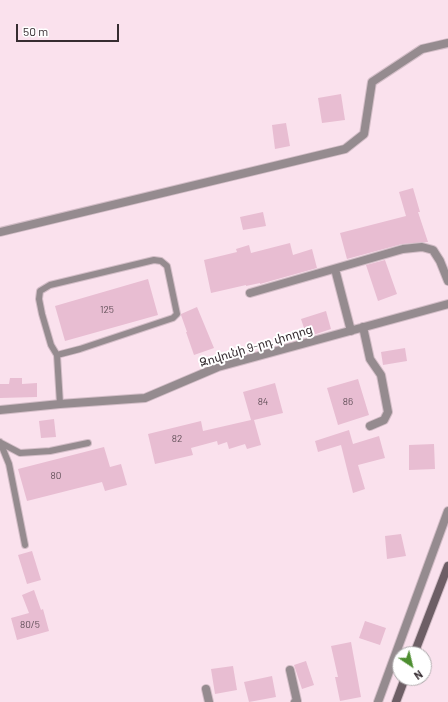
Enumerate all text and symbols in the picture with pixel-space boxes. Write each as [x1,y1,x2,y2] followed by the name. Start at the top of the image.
[18,16,121,42] scale bar
[23,24,48,38] text: 50 m
[100,304,114,316] house number: 125
[198,322,314,370] street label: Զովունի 9-րդ փողոց
[258,396,268,408] house number: 84
[343,396,353,408] house number: 86
[172,433,182,445] house number: 82
[51,470,61,482] house number: 80
[20,619,40,631] house number: 80/5
[392,646,432,686] north arrow
[412,668,425,683] text: N

